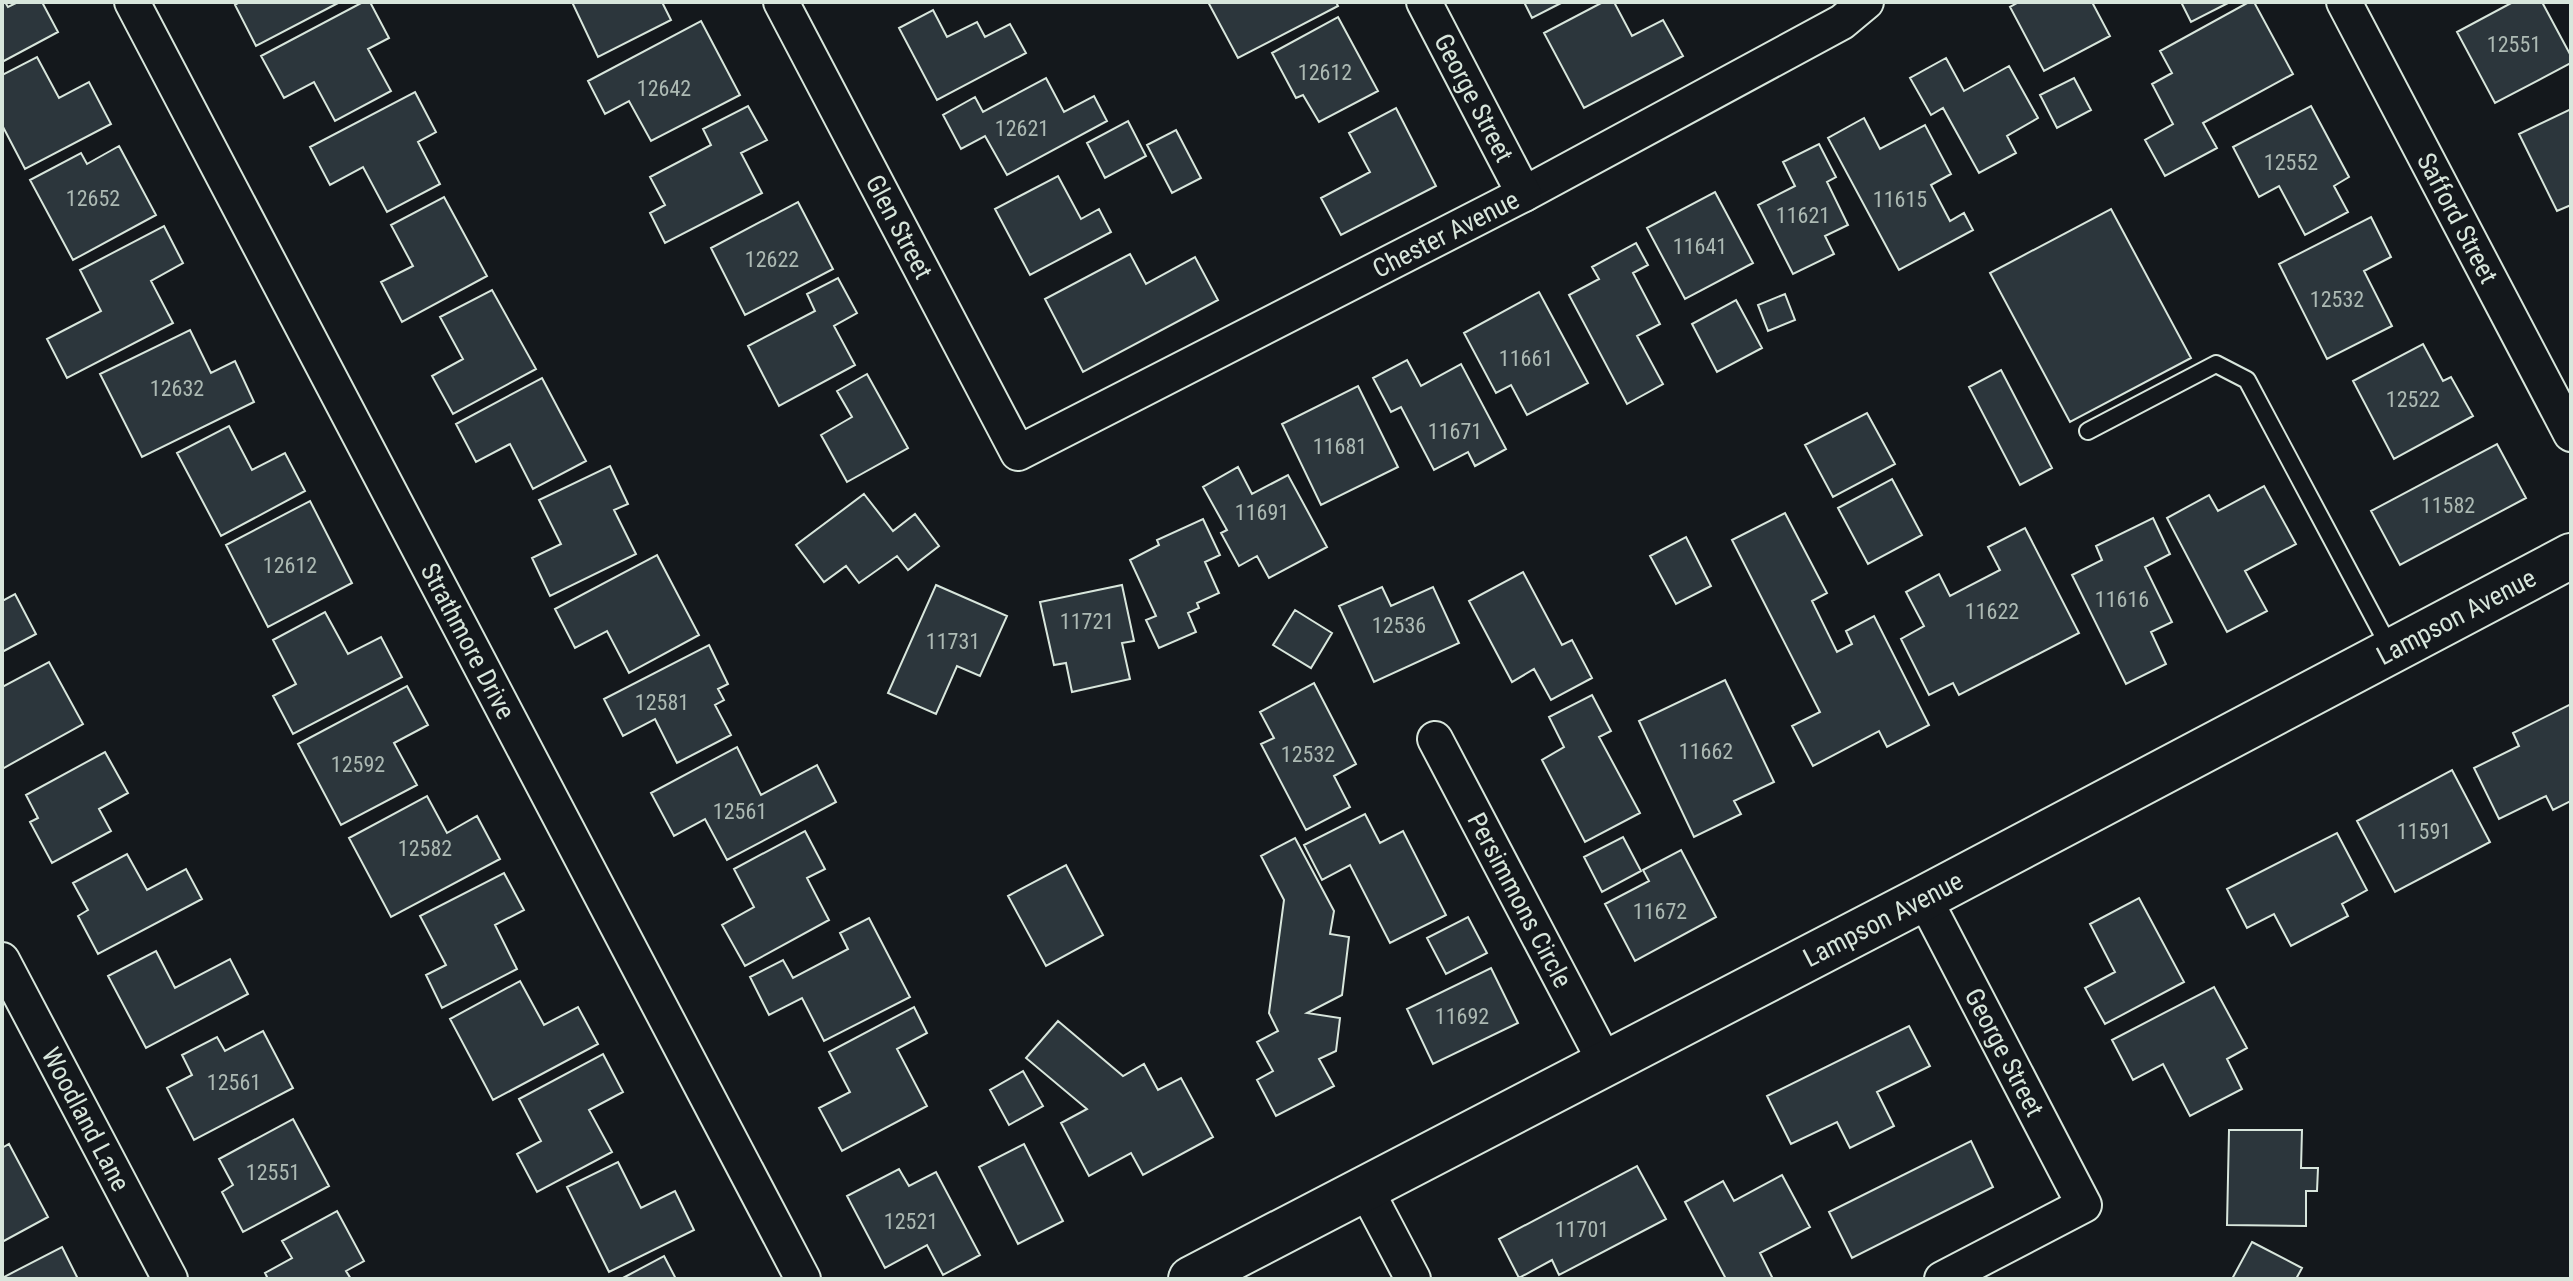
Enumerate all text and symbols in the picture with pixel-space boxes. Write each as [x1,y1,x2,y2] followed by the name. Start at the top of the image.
[1428,29,1520,167] street label: George Street
[2487,32,2541,57] house number: 12551
[1298,60,1352,85] house number: 12612
[637,76,691,101] house number: 12642
[995,116,1049,141] house number: 12621
[2411,148,2504,288] street label: Safford Street
[2264,150,2318,175] house number: 12552
[860,170,939,284] street label: Glen Street
[1368,184,1524,284] street label: Chester Avenue
[66,186,120,211] house number: 12652
[1873,187,1927,212] house number: 11615
[1776,203,1830,228] house number: 11621
[1673,234,1727,259] house number: 11641
[745,247,799,272] house number: 12622
[2310,287,2364,312] house number: 12532
[1499,346,1553,371] house number: 11661
[150,376,204,401] house number: 12632
[2386,387,2440,412] house number: 12522
[1428,419,1482,444] house number: 11671
[1313,434,1367,459] house number: 11681
[2421,493,2475,518] house number: 11582
[1235,500,1289,525] house number: 11691
[263,553,317,578] house number: 12612
[415,558,521,724] street label: Strathmore Drive
[2371,562,2541,671] street label: Lampson Avenue
[2095,587,2149,612] house number: 11616
[1965,599,2019,624] house number: 11622
[1060,609,1114,634] house number: 11721
[1372,613,1426,638] house number: 12536
[926,629,980,654] house number: 11731
[635,690,689,715] house number: 12581
[1679,739,1733,764] house number: 11662
[1281,742,1335,767] house number: 12532
[331,752,385,777] house number: 12592
[713,799,767,824] house number: 12561
[1461,807,1578,993] street label: Persimmons Circle
[2397,819,2451,844] house number: 11591
[398,836,452,861] house number: 12582
[1798,865,1968,973] street label: Lampson Avenue
[1633,899,1687,924] house number: 11672
[1959,983,2050,1121] street label: George Street
[1435,1004,1489,1029] house number: 11692
[36,1042,136,1196] street label: Woodland Lane
[207,1070,261,1095] house number: 12561
[246,1160,300,1185] house number: 12551
[884,1209,938,1234] house number: 12521
[1555,1217,1609,1242] house number: 11701

